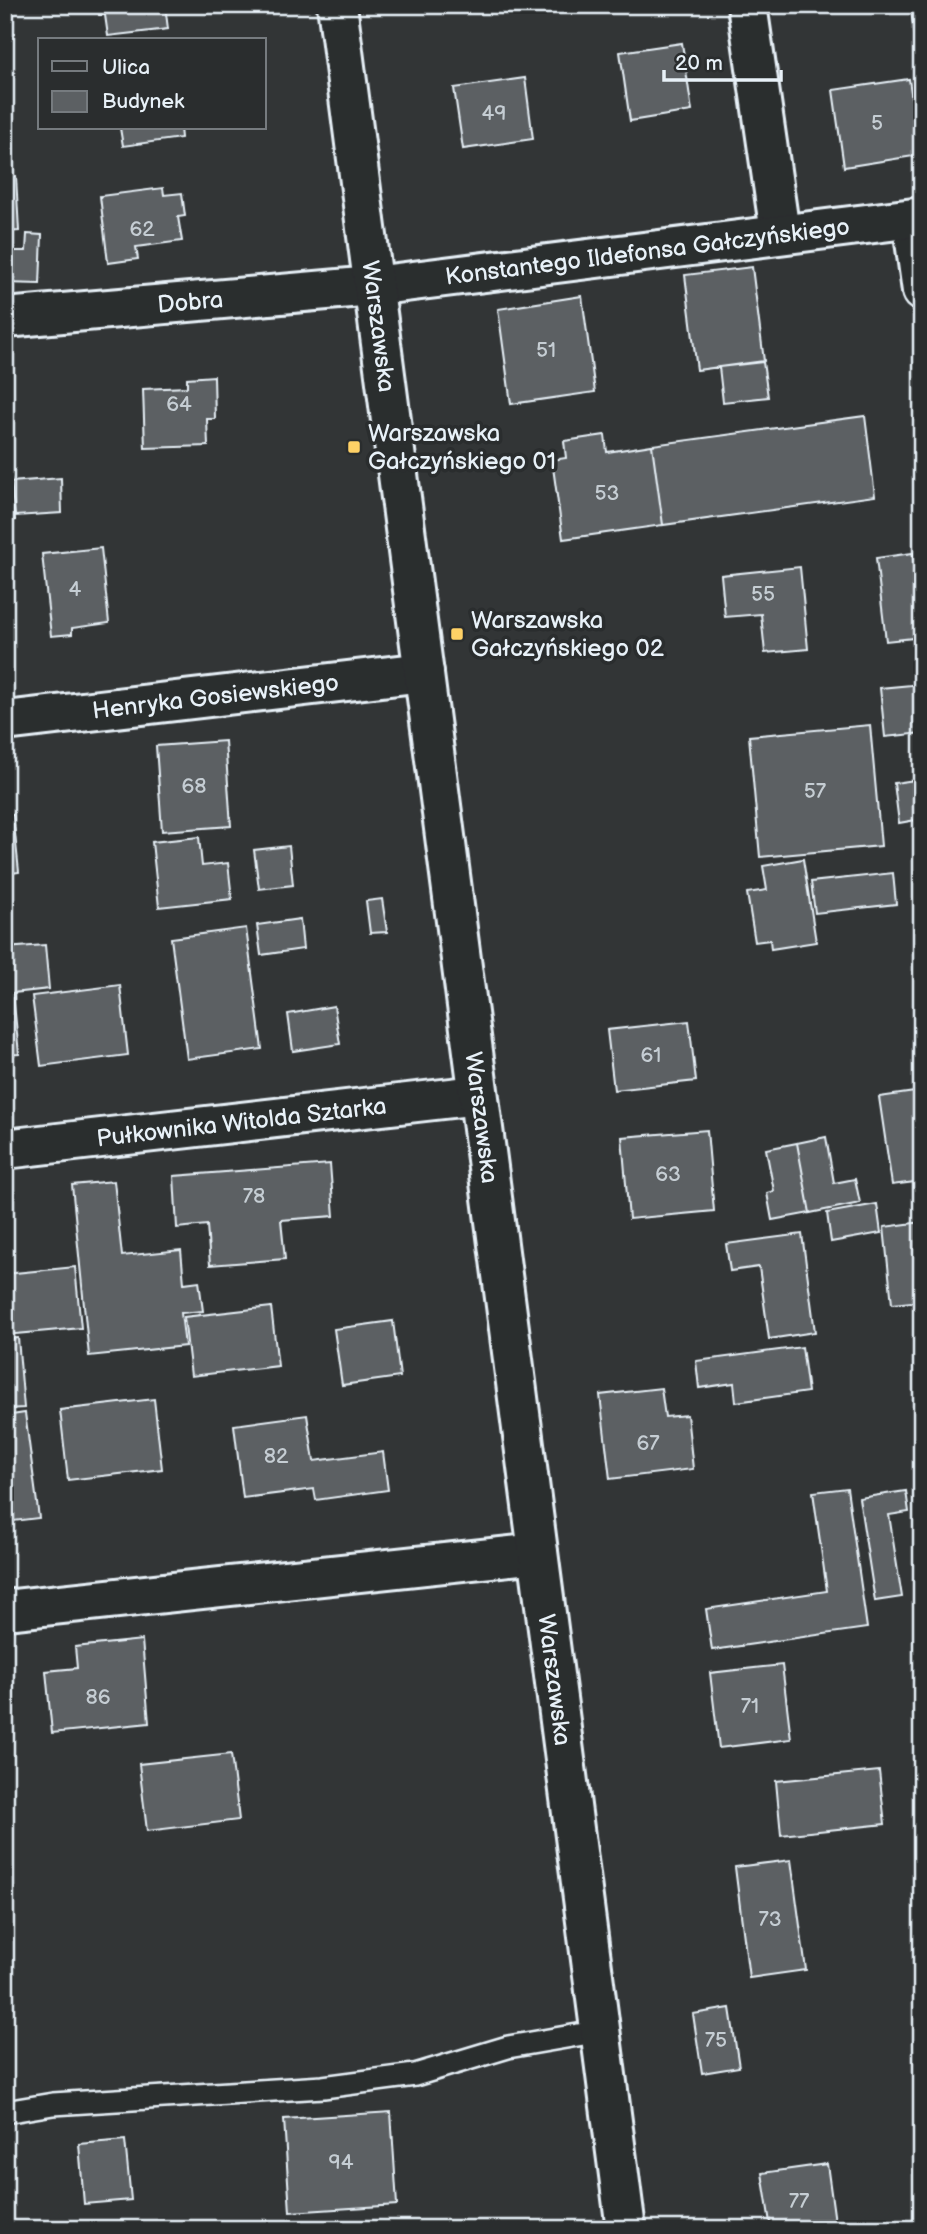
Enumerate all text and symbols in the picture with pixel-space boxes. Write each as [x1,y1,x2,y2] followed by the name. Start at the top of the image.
[38,38,266,130] legend
[664,38,782,82] scale bar
[675,51,723,76] text: 20 m
[102,55,150,80] text: Ulica
[102,89,185,114] text: Budynek
[482,101,506,126] house number: 49
[871,111,883,136] house number: 5
[444,212,851,292] street label: Konstantego Ildefonsa Gałczyńskiego
[129,217,155,242] house number: 62
[355,259,401,394] street label: Warszawska
[156,285,225,320] street label: Dobra
[536,338,556,363] house number: 51
[166,392,192,417] house number: 64
[368,419,556,476] place label: Warszawska Gałczyńskiego 01
[346,439,362,455] marker: Warszawska Gałczyńskiego 01
[595,481,619,506] house number: 53
[69,577,82,602] house number: 4
[751,582,775,607] house number: 55
[471,606,664,663] place label: Warszawska Gałczyńskiego 02
[449,626,465,642] marker: Warszawska Gałczyńskiego 02
[91,668,340,726] street label: Henryka Gosiewskiego
[181,774,207,799] house number: 68
[804,779,827,804] house number: 57
[641,1043,661,1068] house number: 61
[458,1050,504,1185] street label: Warszawska
[95,1092,388,1153] street label: Pułkownika Witolda Sztarka
[655,1162,681,1187] house number: 63
[243,1184,265,1209] house number: 78
[636,1431,660,1456] house number: 67
[264,1444,289,1469] house number: 82
[531,1612,577,1748] street label: Warszawska
[85,1685,111,1710] house number: 86
[741,1694,759,1719] house number: 71
[758,1907,782,1932] house number: 73
[705,2028,727,2053] house number: 75
[329,2150,354,2175] house number: 94
[789,2189,810,2214] house number: 77

